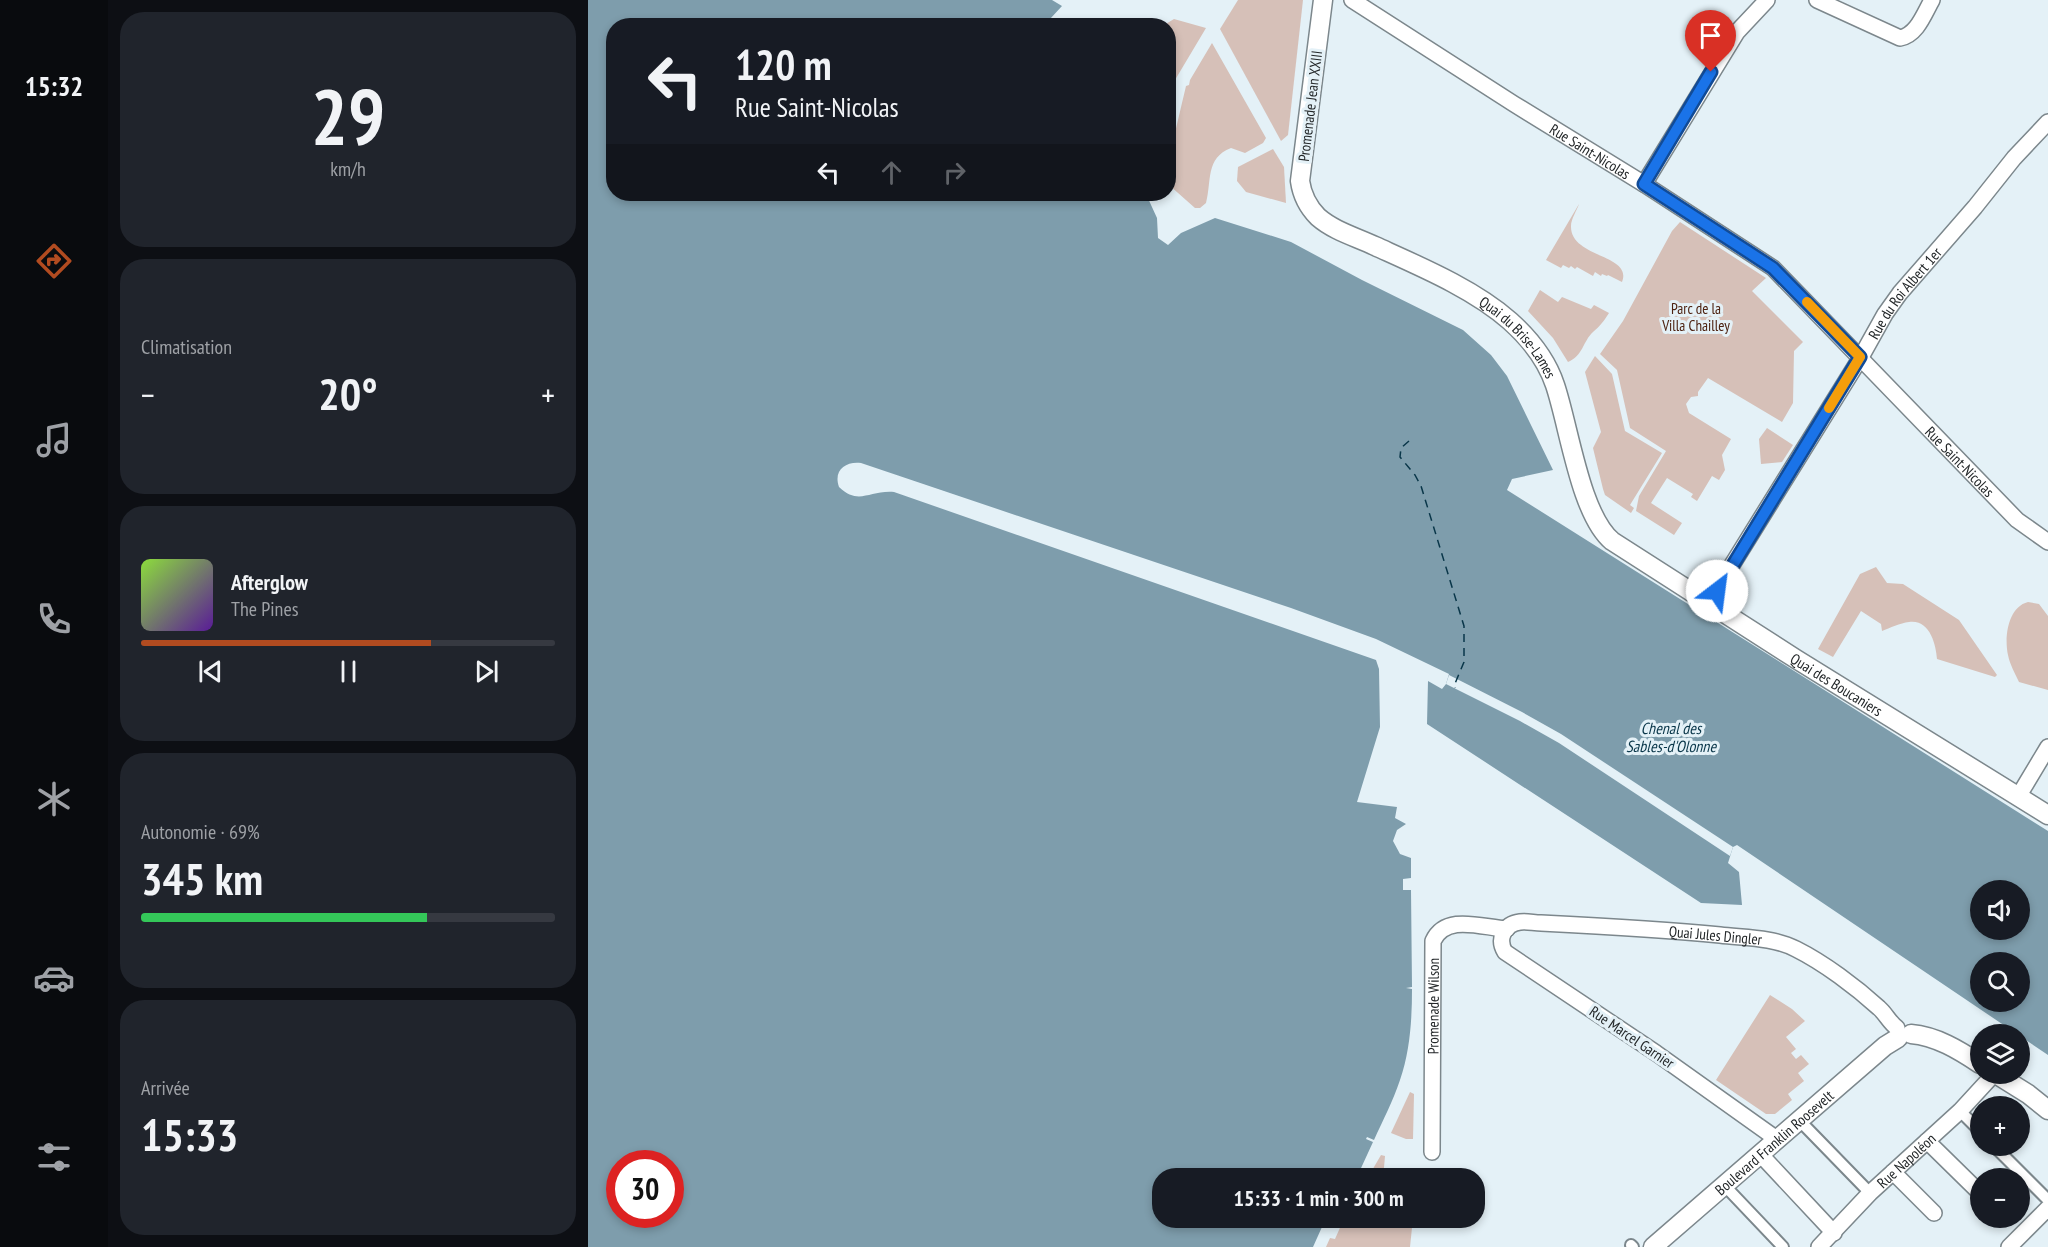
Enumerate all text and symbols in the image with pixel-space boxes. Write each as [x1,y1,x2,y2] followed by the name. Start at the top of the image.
[1685,10,1736,72] pin
[1694,19,1727,52] icon: arrive
[735,37,832,92] text: 120 m
[636,42,714,120] icon: left
[1294,49,1326,163] street label: Promenade Jean XXIII
[311,66,385,167] text: 29
[25,69,83,103] text: 15:32
[735,90,899,124] text: Rue Saint-Nicolas
[1546,119,1634,183] street label: Rue Saint-Nicolas
[330,156,366,182] text: km/h
[812,156,845,189] icon: left
[875,156,908,189] icon: ahead
[938,156,971,189] icon: right
[33,240,75,282] icon: directions
[1864,242,1946,342] street label: Rue du Roi Albert 1er
[1476,292,1561,381] street label: Quai du Brise-Lames
[1661,299,1730,335] park label: Parc de la Villa Chailley
[141,334,232,360] text: Climatisation
[318,364,378,422] text: 20°
[141,373,155,416] text: −
[541,373,555,416] text: +
[33,419,75,461] icon: music
[1922,422,1999,501] street label: Rue Saint-Nicolas
[1685,559,1749,623] position arrow
[231,568,308,596] text: Afterglow
[231,596,298,622] text: The Pines
[33,598,75,640] icon: phone
[1787,649,1886,720] street label: Quai des Boucaniers
[194,655,227,688] icon: previous
[332,655,365,688] icon: pause
[470,655,503,688] icon: next
[1626,718,1717,756] water label: Chenal des Sables-d'Olonne
[33,778,75,820] icon: climate
[141,819,260,845] text: Autonomie · 69%
[141,849,263,907] text: 345 km
[1970,880,2030,1228] map controls
[1970,880,2030,940] button: sound
[1668,921,1764,949] street label: Quai Jules Dingler
[1970,952,2030,1012] button: search
[33,957,75,999] icon: car
[1423,958,1442,1054] street label: Promenade Wilson
[1586,1002,1679,1073] street label: Rue Marcel Garnier
[1970,1024,2030,1084] button: layers
[141,1075,190,1101] text: Arrivée
[1711,1086,1837,1199] street label: Boulevard Franklin Roosevelt
[1970,1096,2030,1156] button: +
[141,1105,238,1163] text: 15:33
[1873,1129,1939,1192] street label: Rue Napoléon
[33,1136,75,1178] icon: filters
[606,1150,684,1228] speed limit sign: 30
[1970,1168,2030,1228] button: −
[1233,1184,1404,1212] text: 15:33 · 1 min · 300 m

